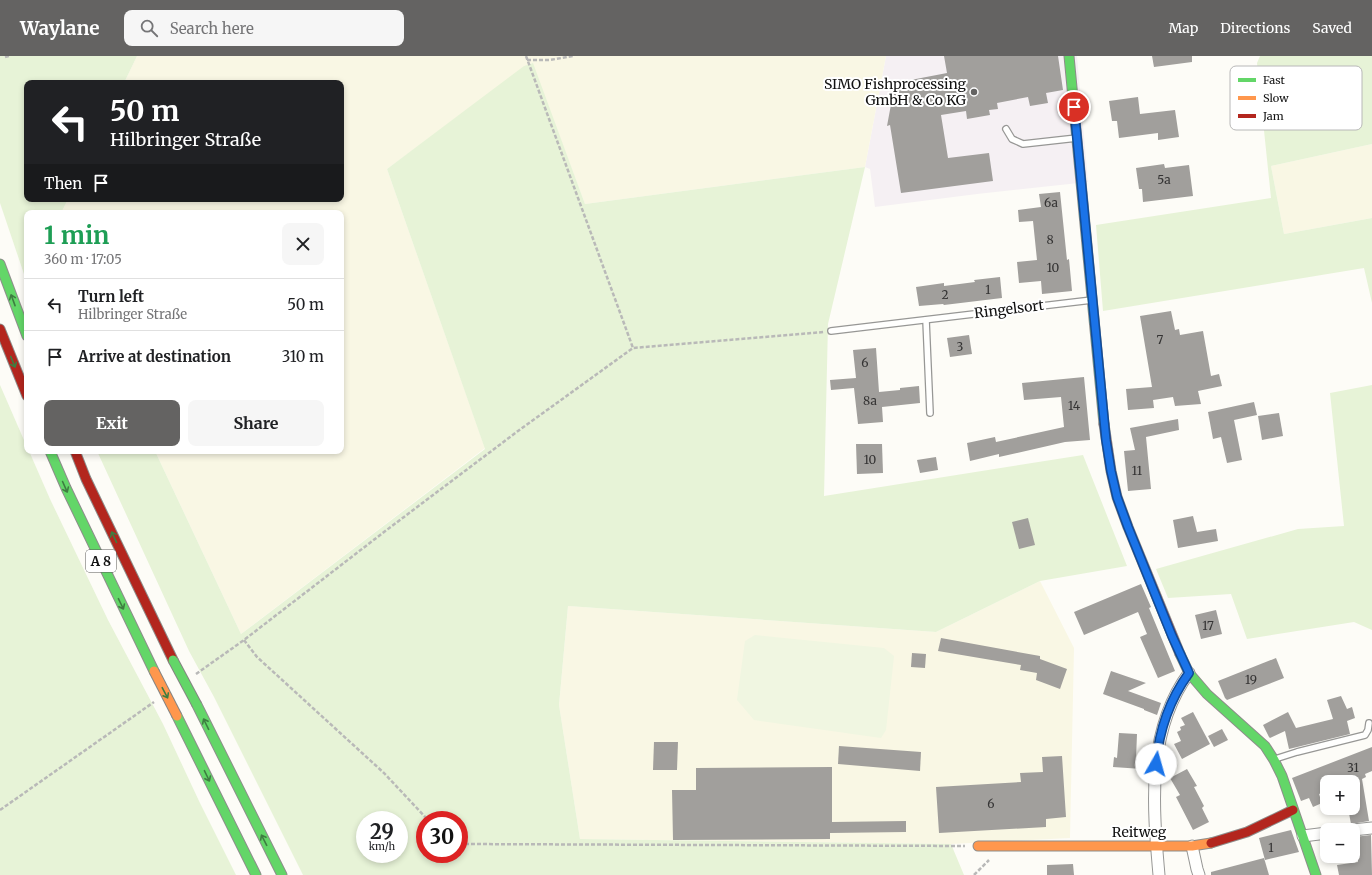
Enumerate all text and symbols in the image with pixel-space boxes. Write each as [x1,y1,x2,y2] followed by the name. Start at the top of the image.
[124,10,404,46] search box
[20,16,100,40] text: Waylane
[138,17,160,39] icon: search
[170,19,254,38] text: Search here
[1168,19,1198,37] text: Map
[1220,19,1290,37] text: Directions
[1312,19,1352,37] text: Saved
[1230,66,1362,130] legend
[1263,73,1286,87] text: Fast
[824,75,967,109] place label: SIMO Fishprocessing GmbH & Co KG
[969,87,979,97] marker: SIMO Fishprocessing GmbH & Co KG
[1057,90,1091,124] pin
[1263,91,1289,105] text: Slow
[110,93,179,129] text: 50 m
[44,96,96,148] icon: left
[1063,96,1085,118] icon: arrive
[1262,109,1284,123] text: Jam
[110,128,261,151] text: Hilbringer Straße
[90,172,112,194] icon: arrive
[1157,172,1171,187] house number: 5a
[44,174,82,193] text: Then
[1044,195,1059,210] house number: 6a
[44,220,109,251] text: 1 min
[282,223,324,265] button: close
[1046,232,1054,247] house number: 8
[44,251,122,268] text: 360 m · 17:05
[1047,260,1060,275] house number: 10
[985,282,991,297] house number: 1
[78,287,144,306] text: Turn left
[941,287,949,302] house number: 2
[44,294,66,316] icon: left
[9,295,17,307] one-way arrow
[287,295,324,314] text: 50 m
[973,296,1045,322] street label: Ringelsort
[78,306,187,323] text: Hilbringer Straße
[1157,332,1164,347] house number: 7
[957,339,964,354] house number: 3
[44,346,66,368] icon: arrive
[78,347,231,366] text: Arrive at destination
[282,347,324,366] text: 310 m
[861,355,869,370] house number: 6
[10,356,18,368] one-way arrow
[863,393,877,408] house number: 8a
[1068,398,1081,413] house number: 14
[44,400,180,446] button: Exit
[188,400,324,446] button: Share
[864,452,877,467] house number: 10
[1132,463,1143,478] house number: 11
[62,480,70,492] one-way arrow
[110,531,117,543] one-way arrow
[86,550,116,572] road number: A 8
[118,598,125,610] one-way arrow
[1202,618,1214,633] house number: 17
[1245,672,1257,687] house number: 19
[162,687,170,699] one-way arrow
[202,718,209,730] one-way arrow
[1135,743,1177,785] position arrow
[1347,760,1359,775] house number: 31
[204,770,211,782] one-way arrow
[1320,775,1360,863] map controls
[1320,775,1360,815] button: +
[987,796,995,811] house number: 6
[416,811,468,863] speed limit sign: 30
[370,819,394,844] text: 29
[1112,823,1167,841] street label: Reitweg
[1320,823,1360,863] button: −
[260,834,267,846] one-way arrow
[369,840,395,853] text: km/h
[1268,840,1274,855] house number: 1

